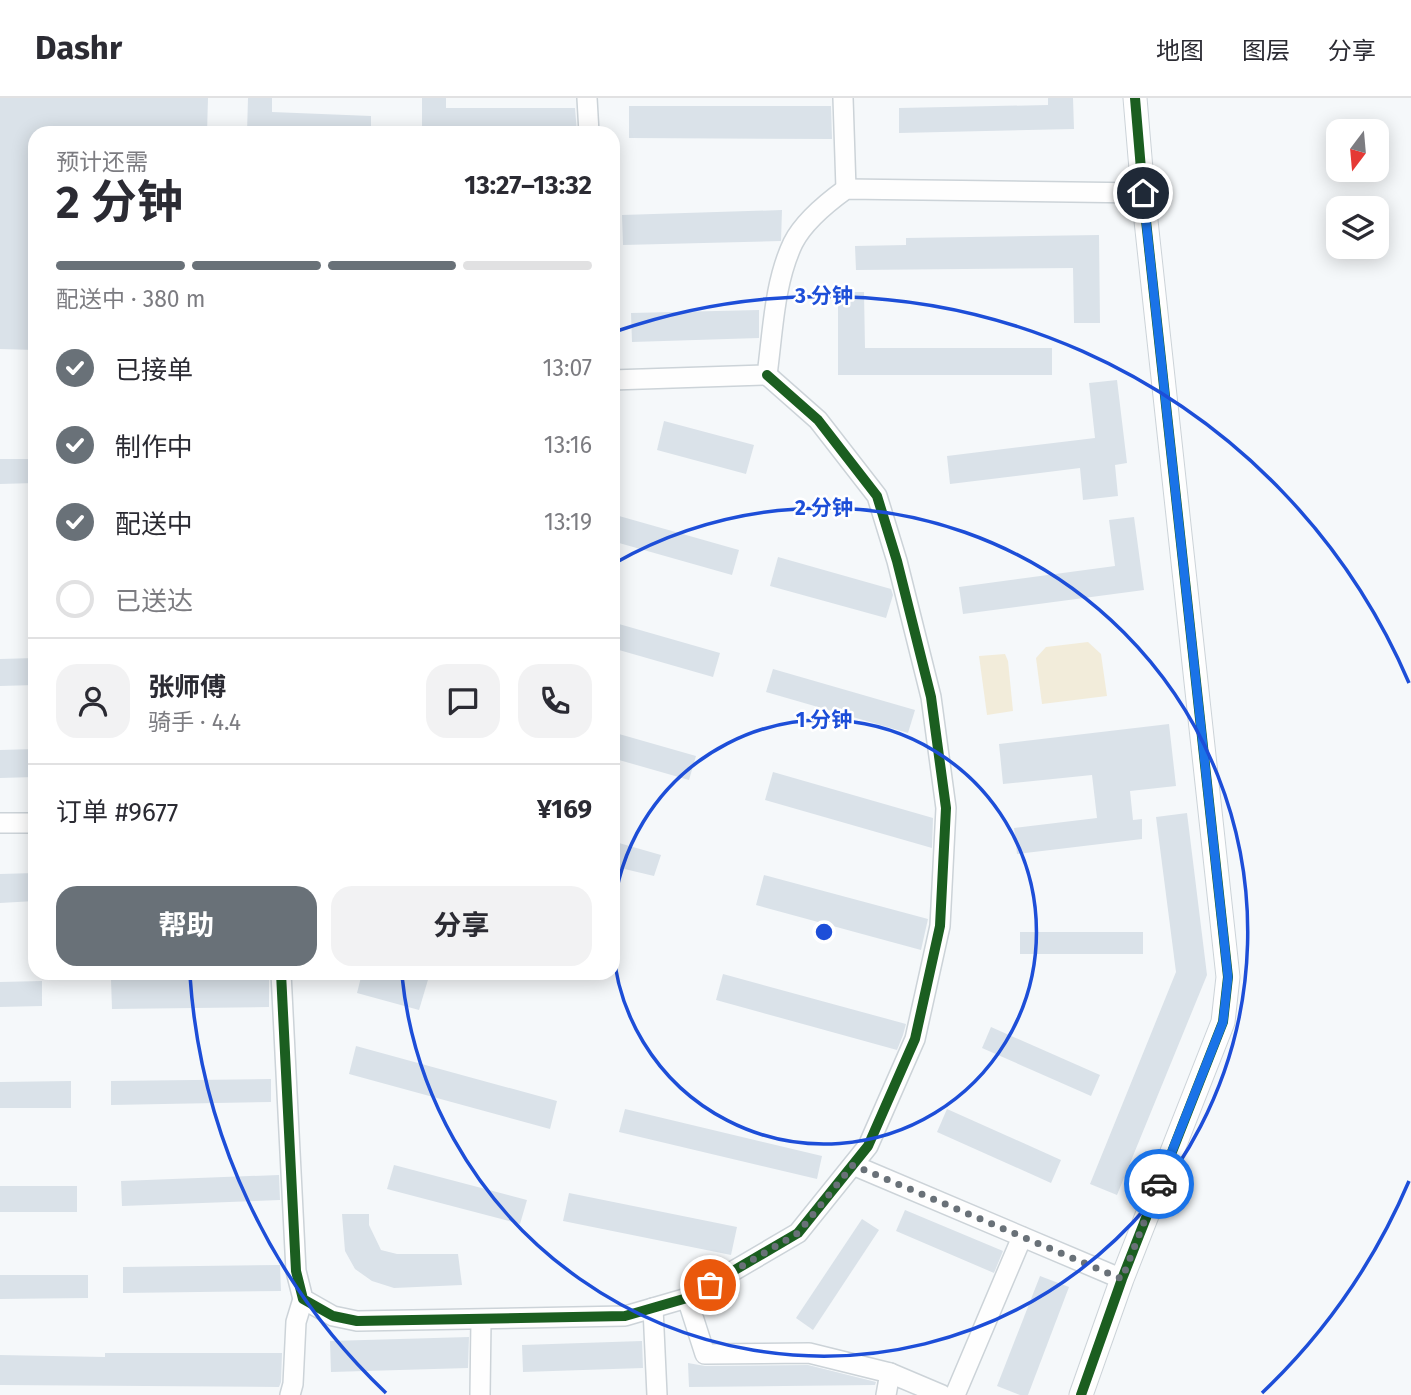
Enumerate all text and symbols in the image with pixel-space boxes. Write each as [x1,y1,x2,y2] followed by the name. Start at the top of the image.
[35,28,122,68] text: Dashr
[1156,37,1204,65] text: 地图
[1242,37,1290,65] text: 图层
[1328,37,1376,65] text: 分享
[1326,119,1390,182] north arrow
[1326,119,1389,259] map controls
[56,148,148,176] text: 预计还需
[1113,163,1173,223] pin
[464,170,592,201] text: 13:27–13:32
[1124,174,1162,212] icon: home
[56,175,183,230] text: 2 分钟
[1326,196,1389,259] button: layers
[794,283,853,309] text: 3 分钟
[56,285,206,313] text: 配送中 · 380 m
[56,349,94,387] icon: check
[542,354,592,382] text: 13:07
[115,355,193,386] text: 已接单
[56,426,94,464] icon: check
[544,431,592,459] text: 13:16
[115,432,193,463] text: 制作中
[795,495,853,521] text: 2 分钟
[56,503,94,541] icon: check
[544,508,592,536] text: 13:19
[115,509,193,540] text: 配送中
[115,586,193,617] text: 已送达
[56,664,130,738] button: person
[426,664,500,738] button: chat
[518,664,592,738] button: phone
[148,672,226,703] text: 张师傅
[796,707,852,733] text: 1 分钟
[148,708,241,736] text: 骑手 · 4.4
[537,794,592,825] text: ¥169
[56,797,178,828] text: 订单 #9677
[56,886,317,966] button: 帮助
[331,886,592,966] button: 分享
[812,920,836,944] centre of rings
[1124,1149,1194,1219] courier
[1140,1165,1178,1203] icon: car
[680,1255,740,1315] pin
[691,1266,729,1304] icon: bag

